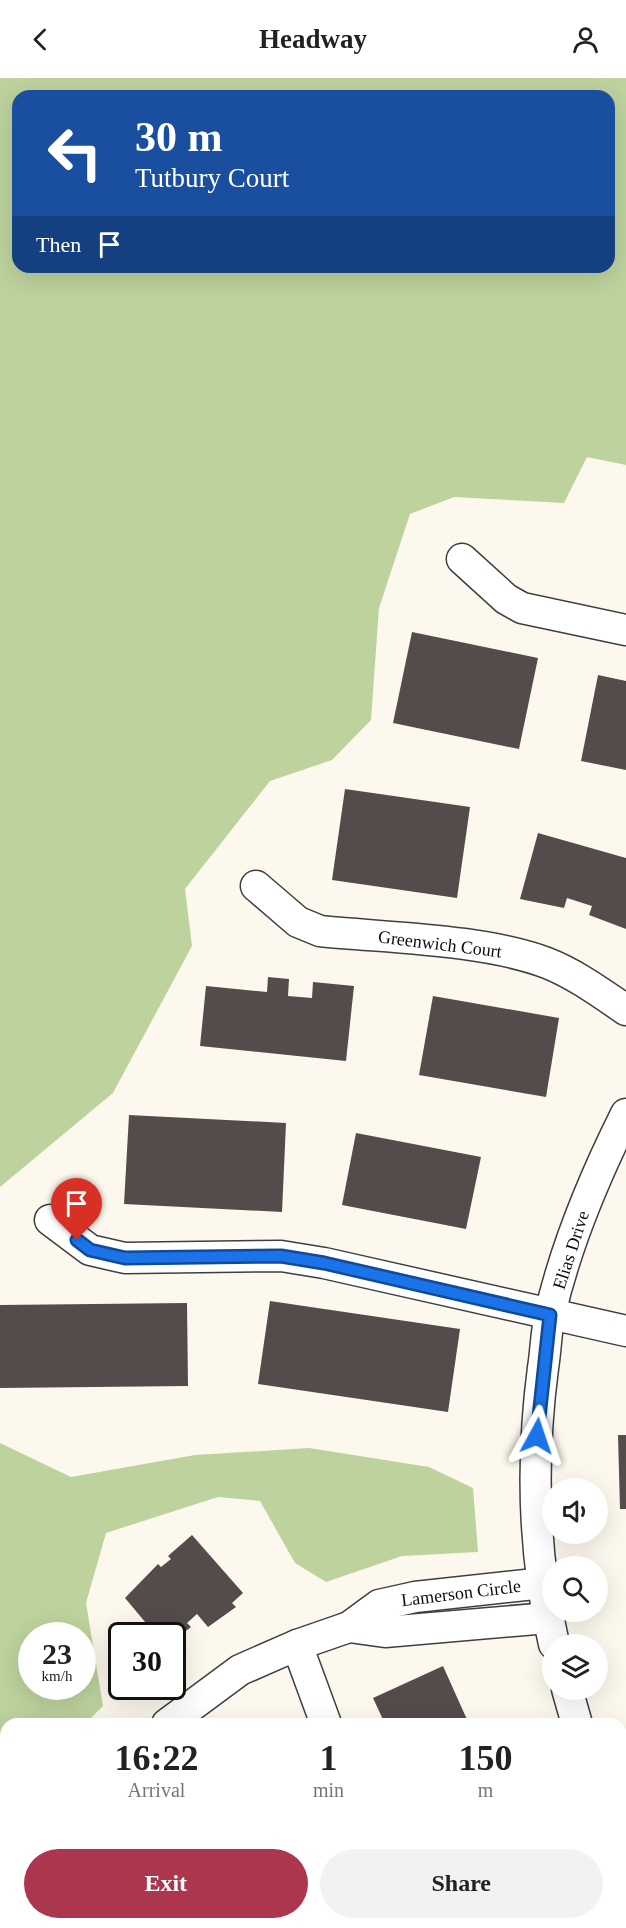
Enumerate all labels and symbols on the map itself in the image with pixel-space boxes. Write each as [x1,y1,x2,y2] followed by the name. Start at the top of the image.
[377,926,503,962] street label: Greenwich Court
[51,1178,102,1240] pin
[549,1208,593,1292] street label: Elias Drive
[505,1404,569,1468] position arrow
[400,1576,522,1610] street label: Lamerson Circle
[108,1622,186,1700] speed limit sign: 30

